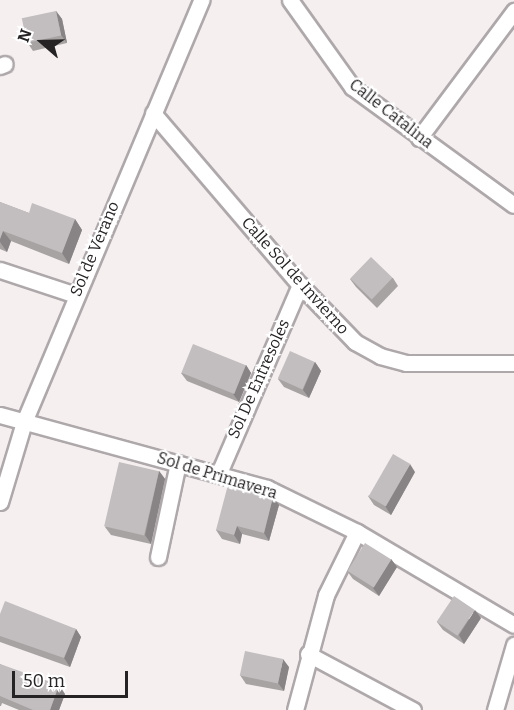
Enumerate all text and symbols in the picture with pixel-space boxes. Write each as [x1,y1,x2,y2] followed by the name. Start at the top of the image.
[12,12,72,72] north arrow
[14,27,36,45] text: N
[345,75,437,153] street label: Calle Catalina
[66,199,124,299] street label: Sol de Verano
[237,213,353,339] street label: Calle Sol de Invierno
[224,316,294,442] street label: Sol De Entresoles
[155,449,279,503] street label: Sol de Primavera
[15,659,130,697] scale bar
[23,670,65,692] text: 50 m

